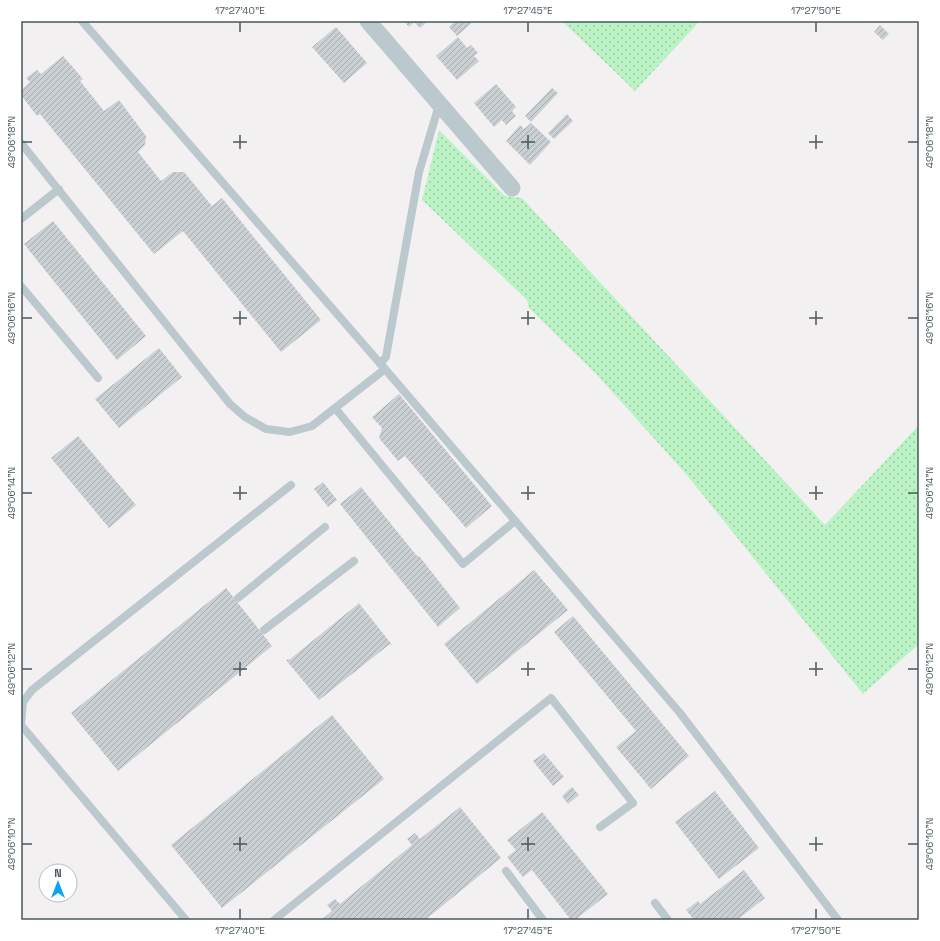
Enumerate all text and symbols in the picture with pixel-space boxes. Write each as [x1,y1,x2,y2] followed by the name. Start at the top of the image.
[215,4,265,17] text: 17°27'40"E
[503,4,553,17] text: 17°27'45"E
[791,4,841,17] text: 17°27'50"E
[5,116,18,168] text: 49°06'18"N
[923,116,936,168] text: 49°06'18"N
[5,292,18,344] text: 49°06'16"N
[923,292,936,344] text: 49°06'16"N
[5,467,18,519] text: 49°06'14"N
[923,467,936,519] text: 49°06'14"N
[5,643,18,695] text: 49°06'12"N
[923,643,936,695] text: 49°06'12"N
[5,818,18,870] text: 49°06'10"N
[923,818,936,870] text: 49°06'10"N
[38,863,78,903] north arrow
[54,866,62,880] text: N
[215,924,265,937] text: 17°27'40"E
[503,924,553,937] text: 17°27'45"E
[791,924,841,937] text: 17°27'50"E

